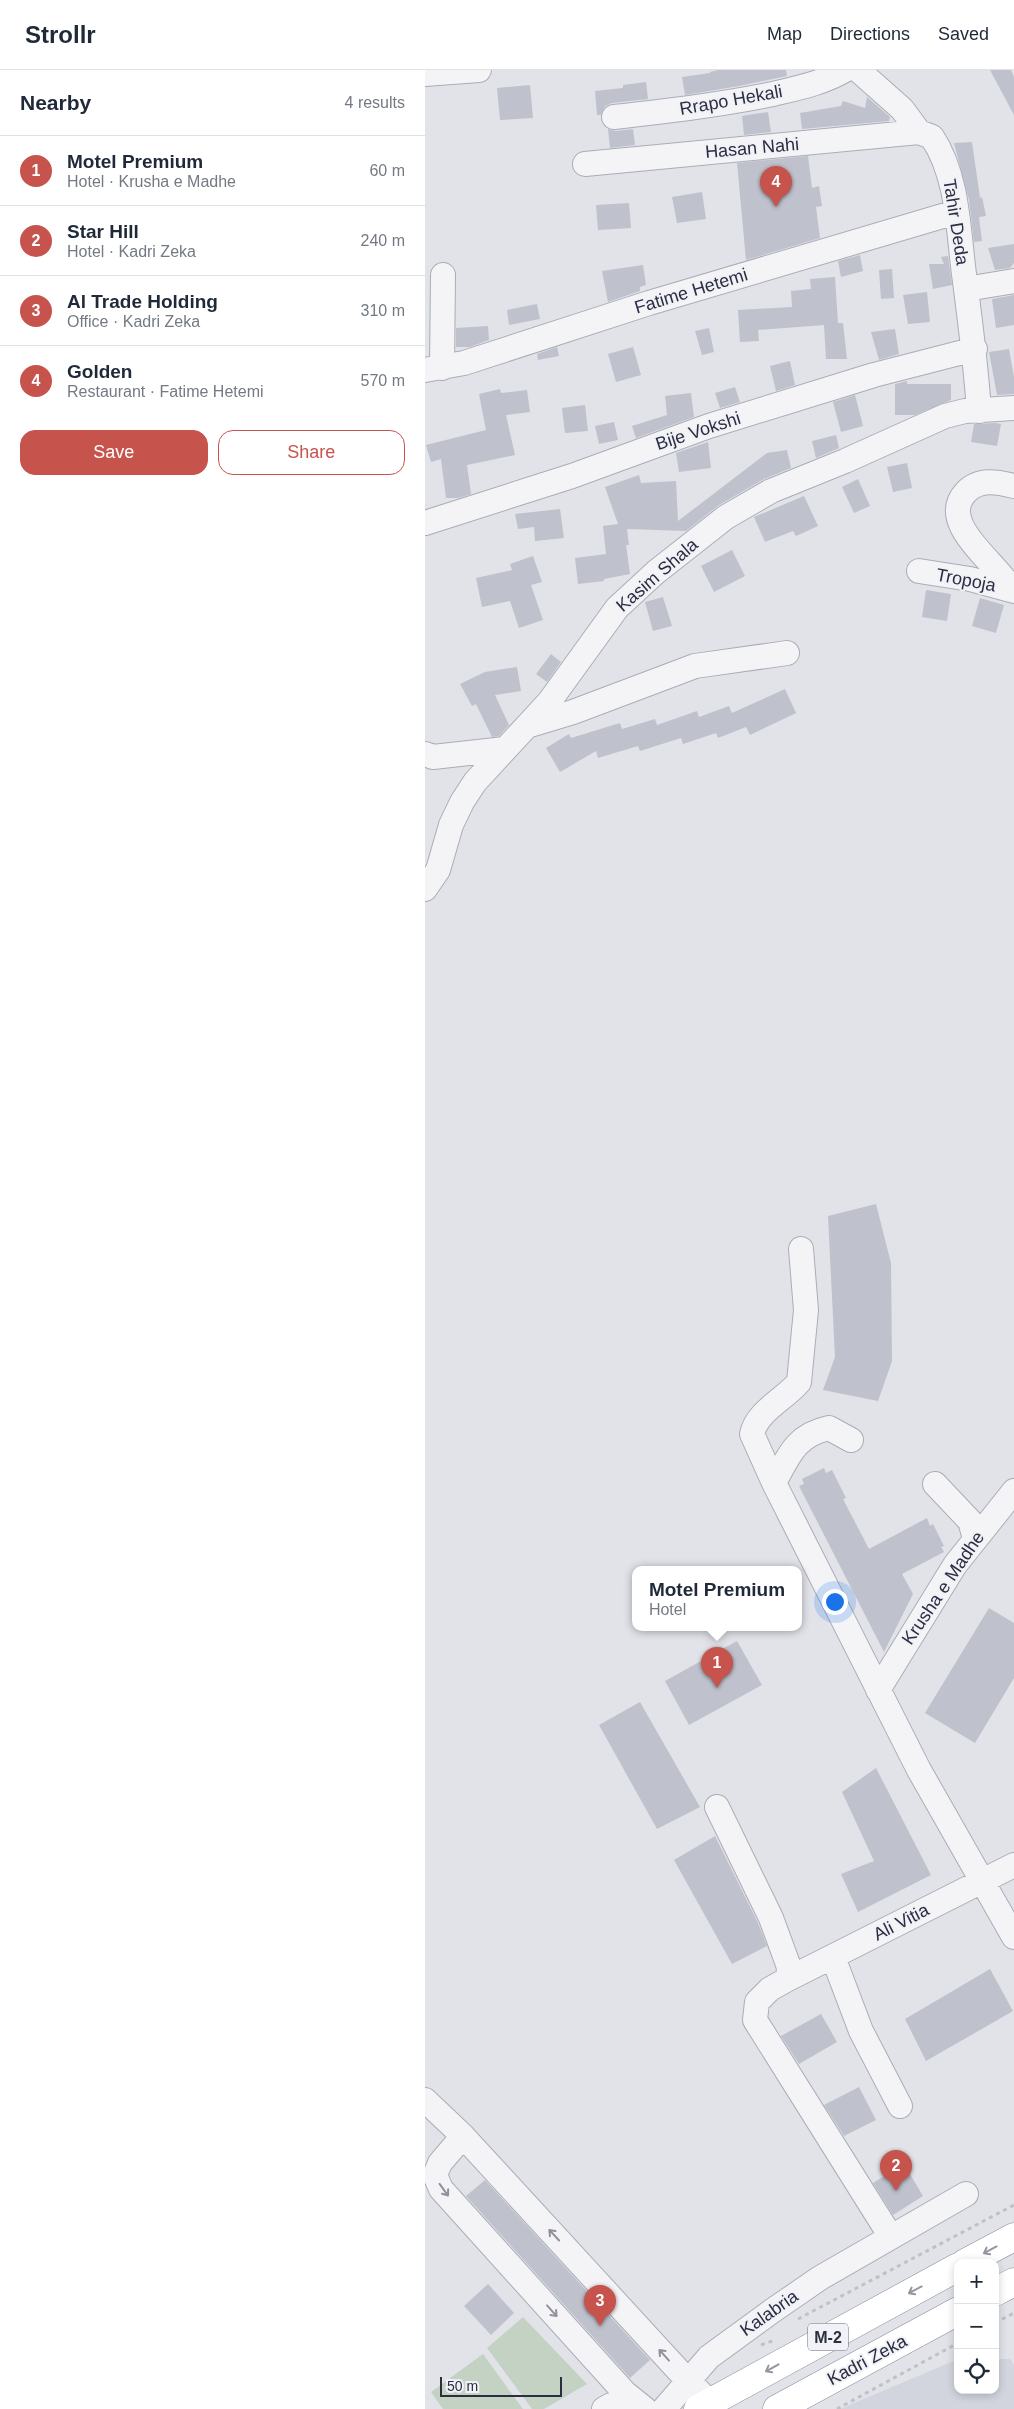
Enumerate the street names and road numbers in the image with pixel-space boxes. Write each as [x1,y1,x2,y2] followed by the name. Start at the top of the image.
[678,81,784,119] street label: Rrapo Hekali
[704,134,800,162] street label: Hasan Nahi
[939,177,973,268] street label: Tahir Deda
[632,264,750,318] street label: Fatime Hetemi
[653,408,743,454] street label: Bije Vokshi
[612,534,702,616] street label: Kasim Shala
[934,564,999,596] street label: Tropoja
[898,1528,988,1648] street label: Krusha e Madhe
[870,1899,933,1944] street label: Ali Vitia
[736,2285,803,2340] street label: Kalabria
[808,2324,848,2350] road number: M-2
[824,2330,911,2389] street label: Kadri Zeka

